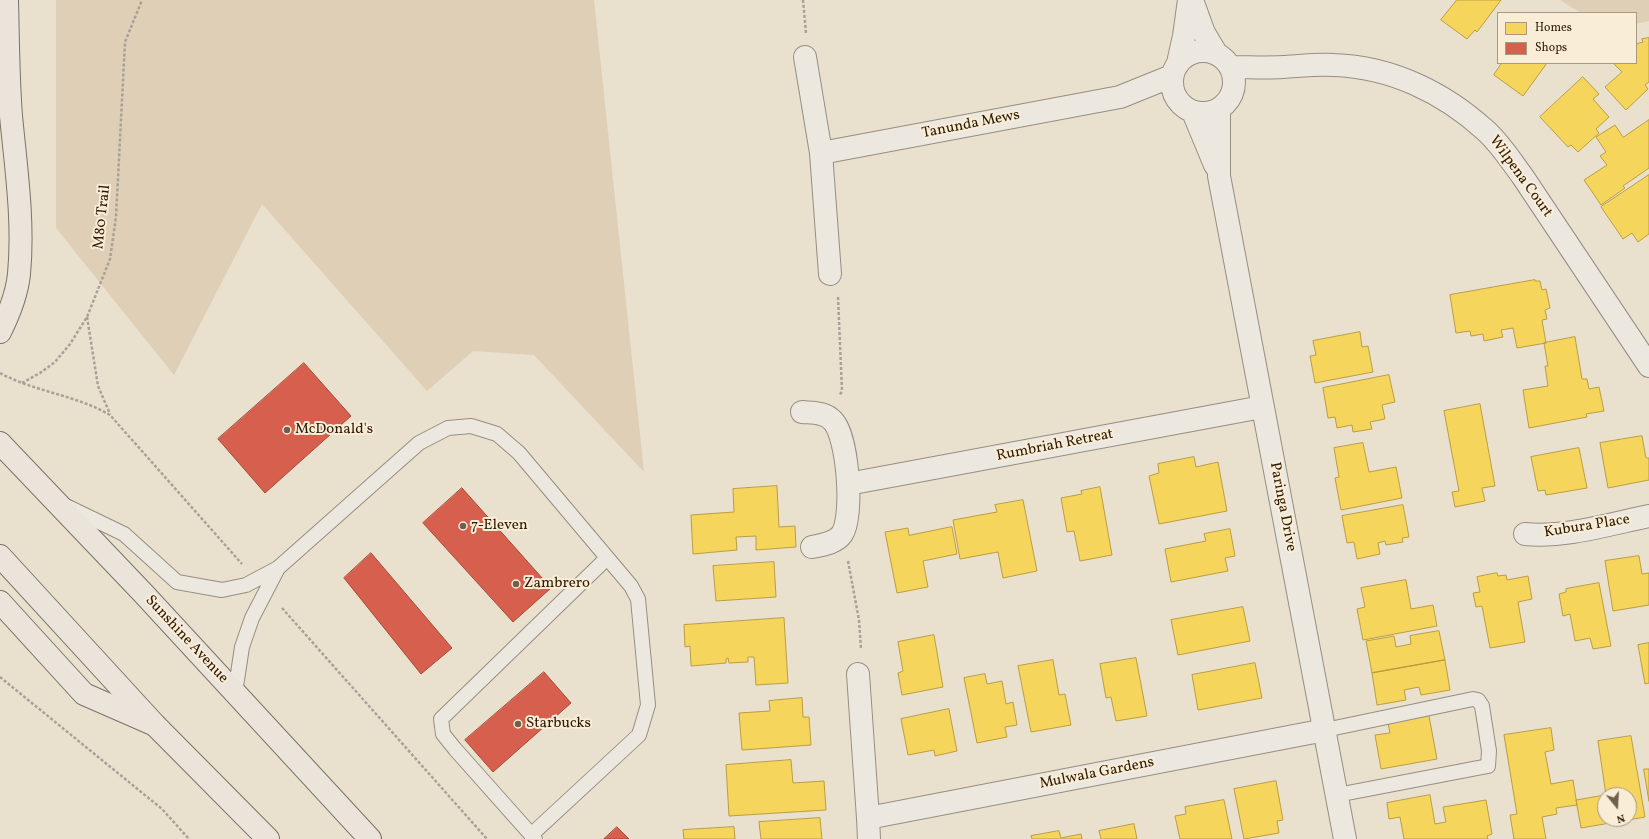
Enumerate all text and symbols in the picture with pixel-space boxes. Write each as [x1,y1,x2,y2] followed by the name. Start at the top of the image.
[1497,12,1637,64] legend
[1535,20,1572,36] text: Homes
[1535,40,1567,56] text: Shops
[921,107,1021,143] street label: Tanunda Mews
[1484,133,1556,221] street label: Wilpena Court
[91,184,115,250] street label: M80 Trail
[295,421,373,439] place label: McDonald's
[282,425,292,435] marker: McDonald's
[995,426,1115,466] street label: Rumbriah Retreat
[1265,461,1299,553] street label: Paringa Drive
[1543,511,1631,543] street label: Kubura Place
[471,517,528,535] place label: 7-Eleven
[458,521,468,531] marker: 7-Eleven
[524,575,590,593] place label: Zambrero
[511,579,521,589] marker: Zambrero
[141,592,231,688] street label: Sunshine Avenue
[526,715,591,733] place label: Starbucks
[513,719,523,729] marker: Starbucks
[1038,754,1156,794] street label: Mulwala Gardens
[1597,787,1637,827] north arrow
[1614,810,1627,826] text: N

